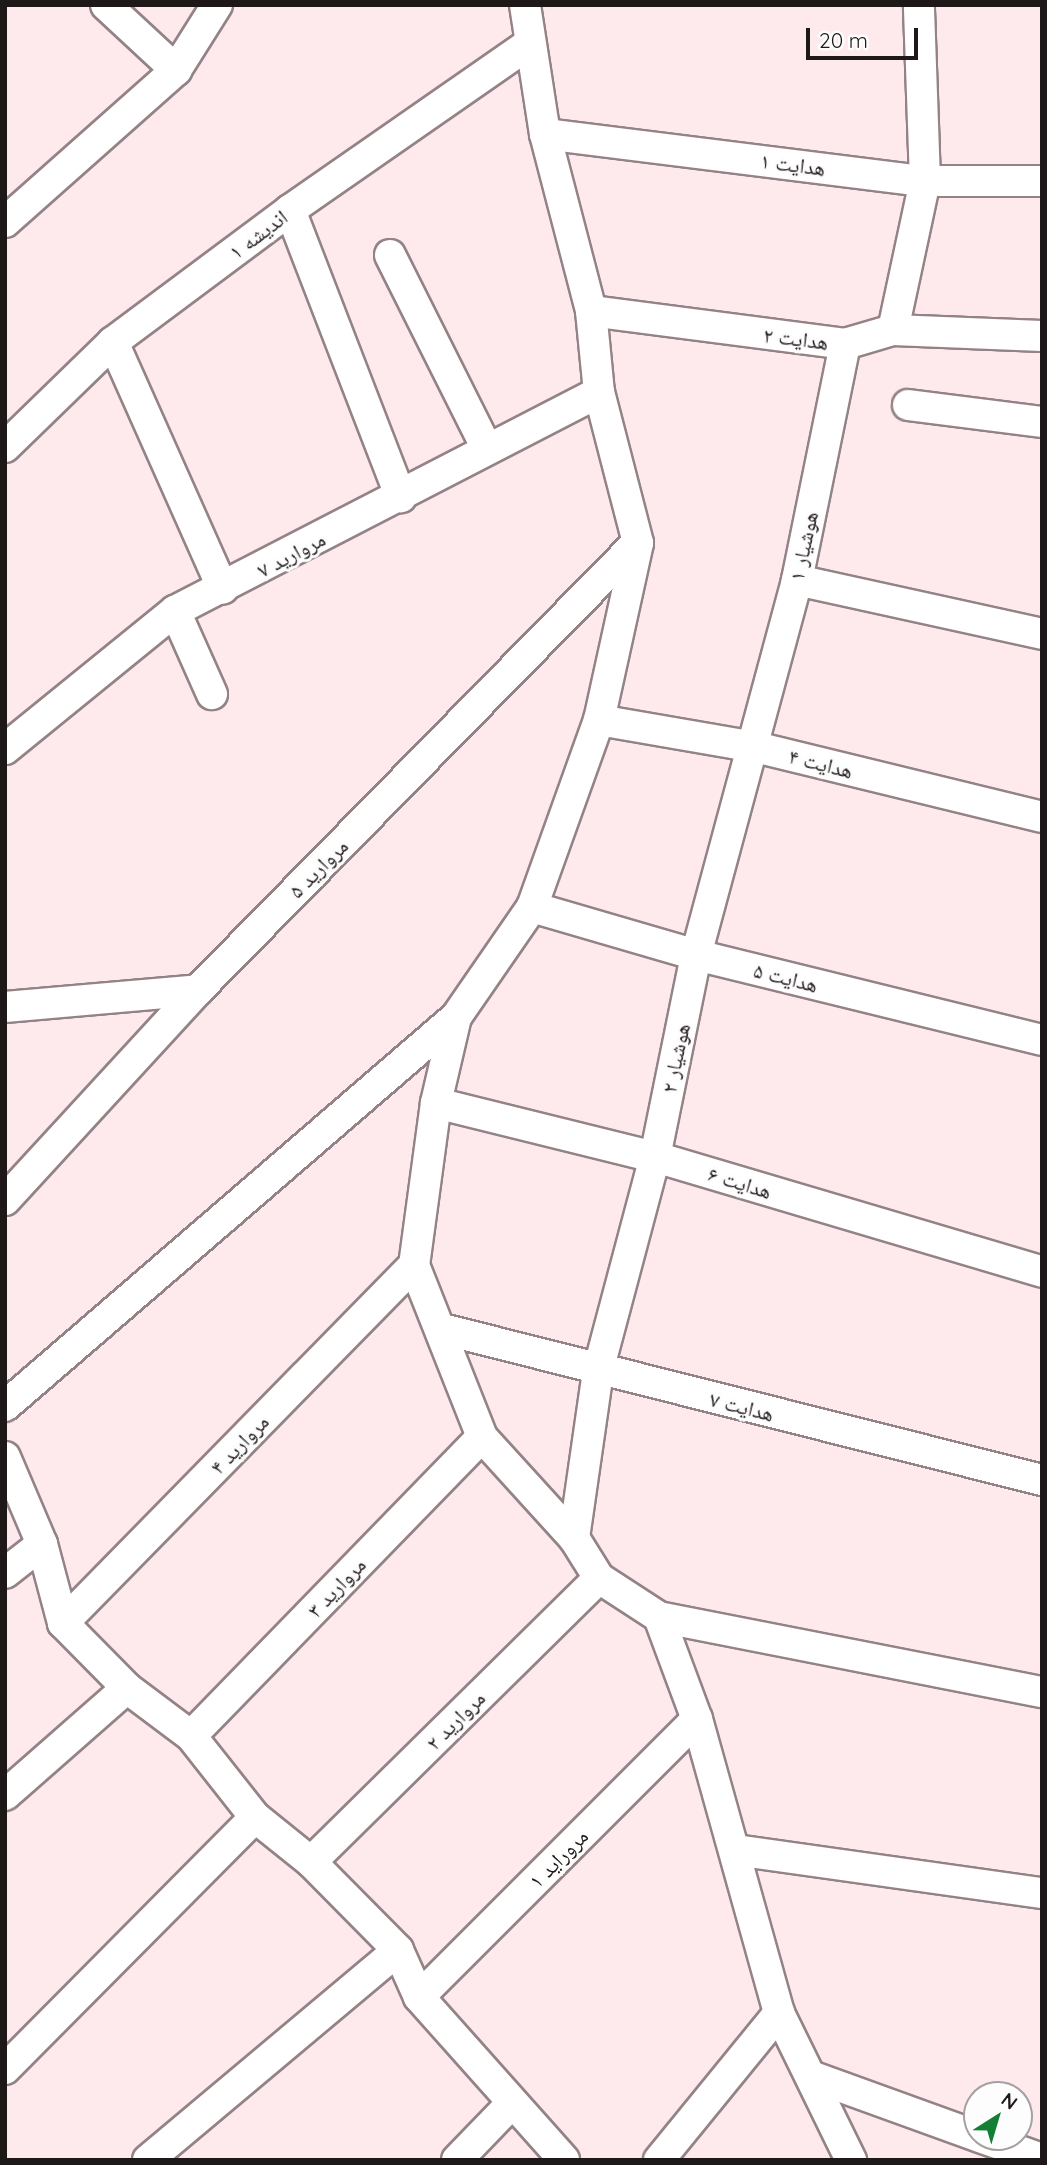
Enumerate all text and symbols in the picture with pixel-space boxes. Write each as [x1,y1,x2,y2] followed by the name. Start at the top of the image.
[809,14,921,58] scale bar
[819,27,868,53] text: 20 m
[759,148,827,180] street label: هدایت ۱
[224,204,292,264] street label: اندیشه ۱
[762,322,830,354] street label: هدایت ۲
[783,509,823,583] street label: هوشیار ۱
[253,526,329,582] street label: مروارید ۷
[786,743,856,783] street label: هدایت ۴
[283,833,353,903] street label: مروارید ۵
[751,957,821,997] street label: هدایت ۵
[655,1021,695,1095] street label: هوشیار ۲
[705,1160,775,1204] street label: هدایت ۶
[707,1386,777,1426] street label: هدایت ۷
[204,1409,274,1479] street label: مروارید ۴
[301,1552,371,1622] street label: مروارید ۳
[420,1685,490,1755] street label: مروارید ۲
[523,1823,593,1893] street label: مروراید ۱
[963,2081,1033,2151] north arrow
[997,2087,1022,2115] text: N

